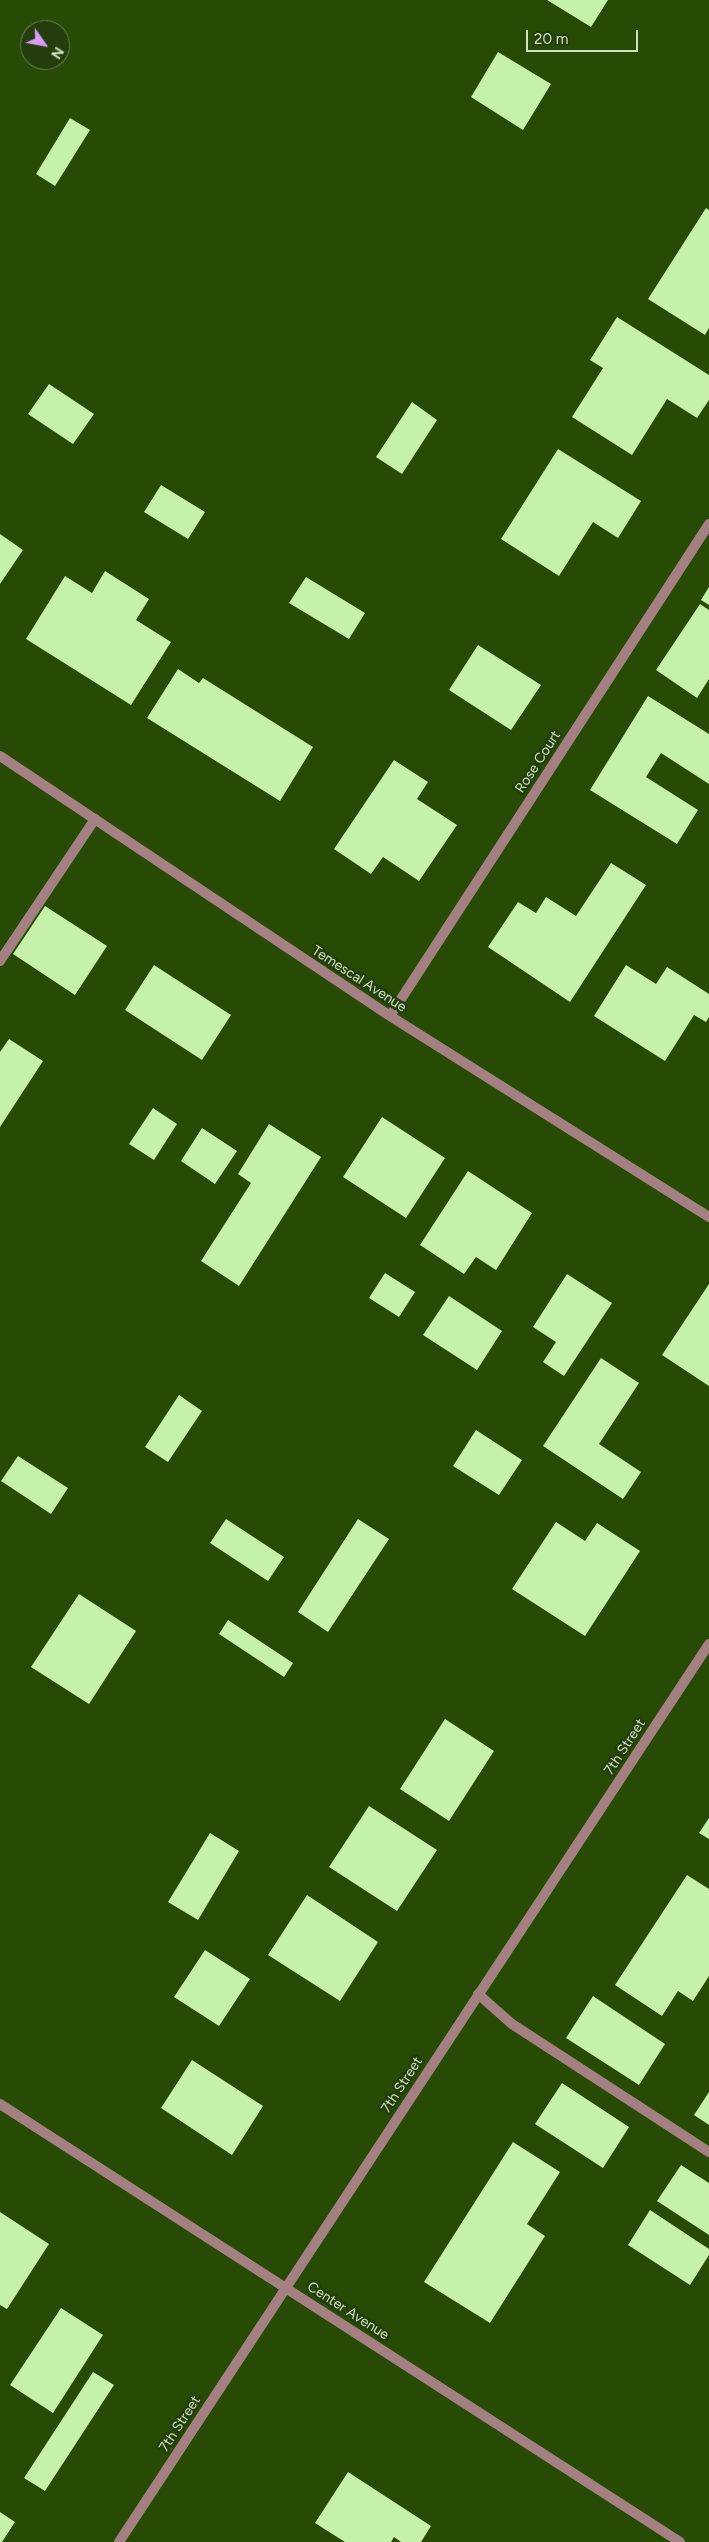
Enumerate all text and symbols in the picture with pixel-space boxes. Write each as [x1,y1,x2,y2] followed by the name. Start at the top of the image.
[20,20,70,70] north arrow
[529,20,642,52] scale bar
[534,30,568,48] text: 20 m
[47,44,67,62] text: N
[512,728,564,796] street label: Rose Court
[309,942,409,1016] street label: Temescal Avenue
[601,1716,649,1778] street label: 7th Street
[378,2054,426,2116] street label: 7th Street
[304,2278,392,2344] street label: Center Avenue
[156,2393,204,2455] street label: 7th Street

